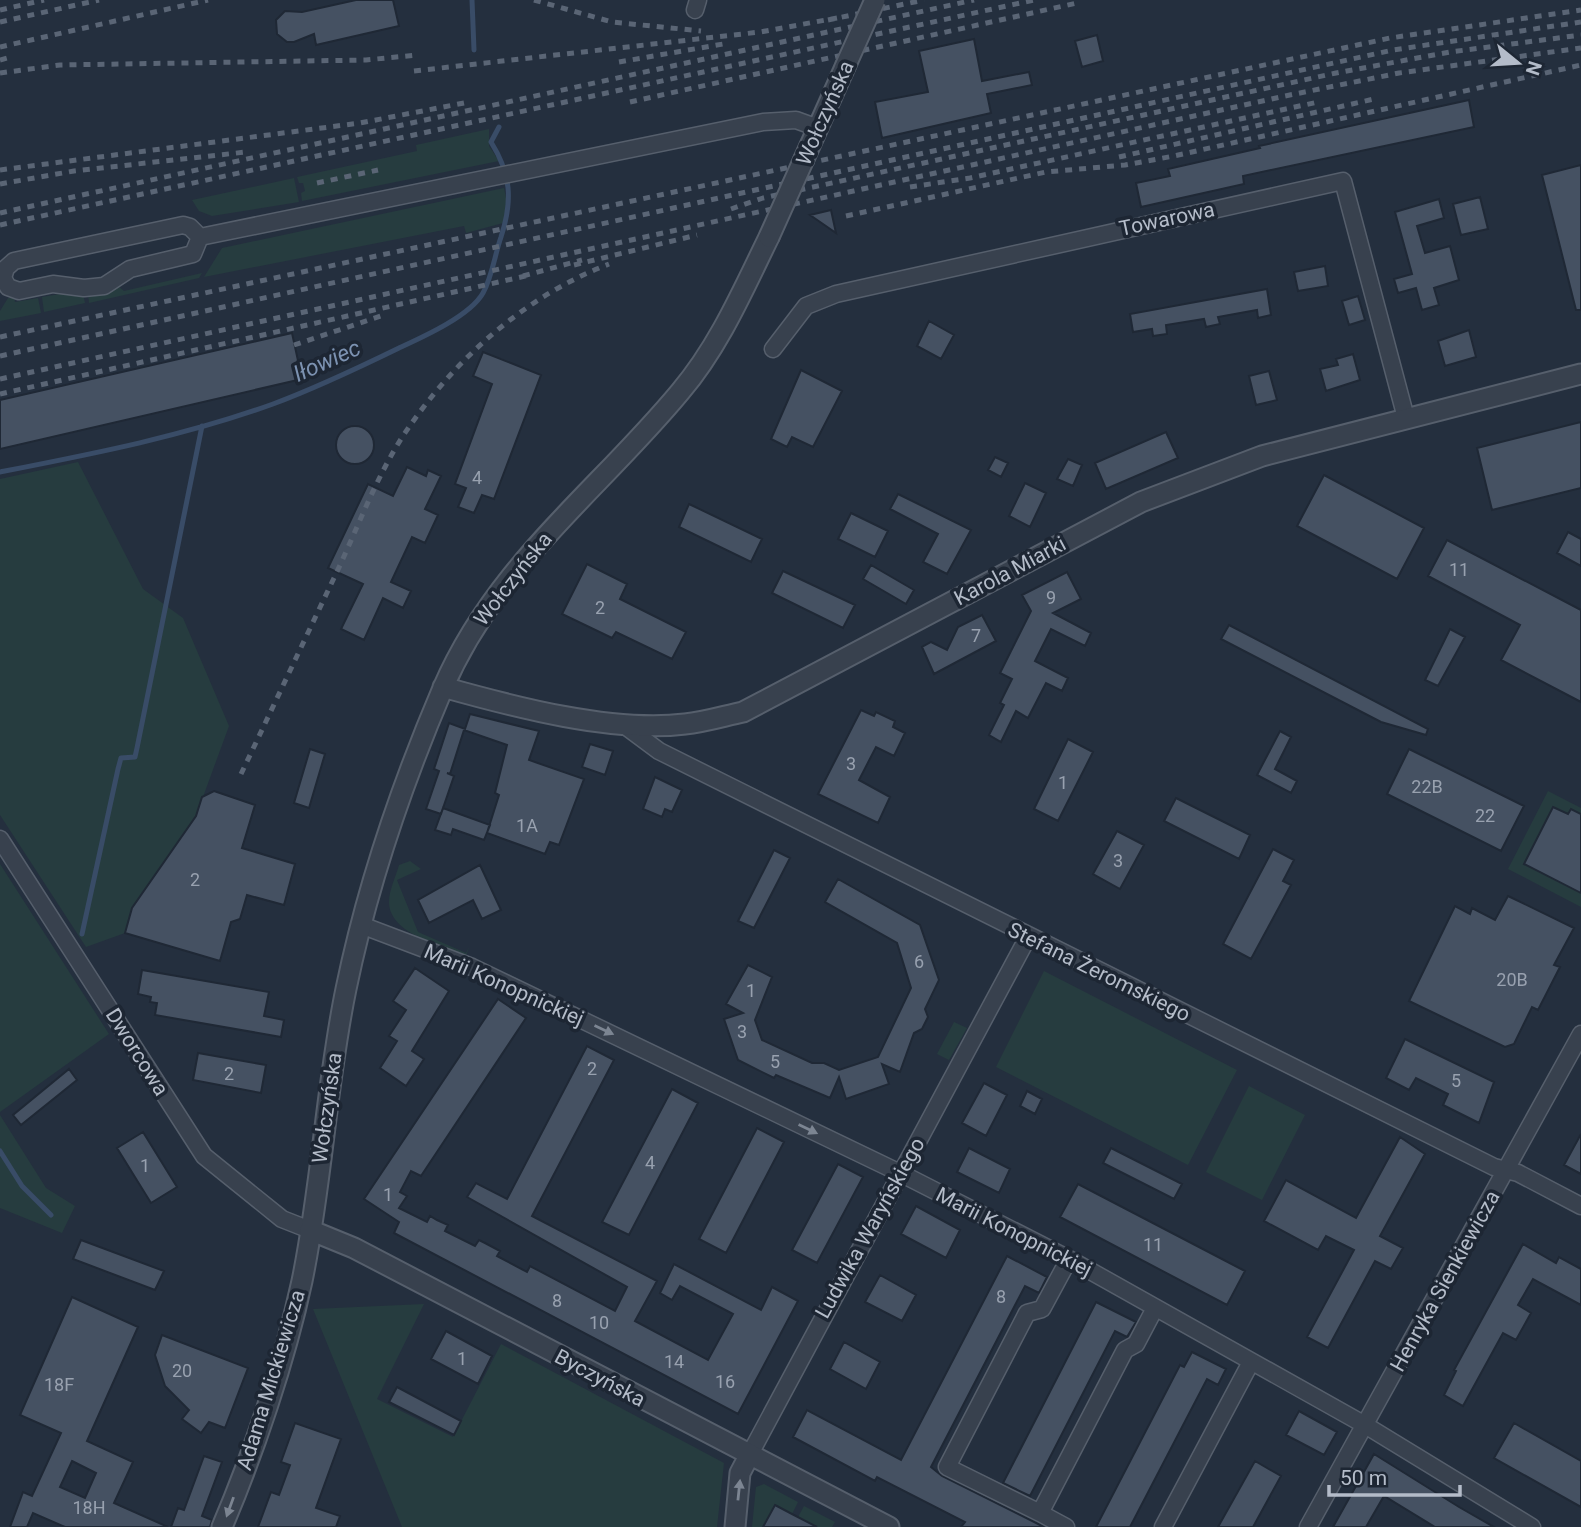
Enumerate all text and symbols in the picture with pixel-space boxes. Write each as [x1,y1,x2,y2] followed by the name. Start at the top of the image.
[1483,28,1553,98] north arrow
[791,57,859,169] street label: Wołczyńska
[1521,58,1547,78] text: N
[1117,197,1217,241] street label: Towarowa
[289,334,365,388] water label: Iłowiec
[472,467,482,488] house number: 4
[469,528,557,630] street label: Wołczyńska
[950,532,1070,610] street label: Karola Miarki
[1449,559,1469,580] house number: 11
[1046,587,1056,608] house number: 9
[595,597,605,618] house number: 2
[971,625,981,646] house number: 7
[846,753,856,774] house number: 3
[1058,772,1068,793] house number: 1
[1411,776,1443,797] house number: 22B
[1475,805,1495,826] house number: 22
[516,815,538,836] house number: 1A
[1113,850,1123,871] house number: 3
[190,869,200,890] house number: 2
[1004,917,1194,1027] street label: Stefana Żeromskiego
[420,939,588,1031] street label: Marii Konopnickiej
[914,951,924,972] house number: 6
[1496,969,1528,990] house number: 20B
[746,980,756,1001] house number: 1
[101,1004,173,1100] street label: Dworcowa
[737,1021,747,1042] house number: 3
[594,1024,614,1035] one-way arrow
[307,1051,347,1165] street label: Wołczyńska
[770,1051,780,1072] house number: 5
[587,1058,597,1079] house number: 2
[224,1063,234,1084] house number: 2
[1451,1070,1461,1091] house number: 5
[798,1123,818,1135] one-way arrow
[810,1134,930,1322] street label: Ludwika Waryńskiego
[645,1152,655,1173] house number: 4
[140,1155,150,1176] house number: 1
[932,1182,1096,1282] street label: Marii Konopnickiej
[383,1184,393,1205] house number: 1
[1385,1186,1505,1376] street label: Henryka Sienkiewicza
[1143,1234,1163,1255] house number: 11
[996,1286,1006,1307] house number: 8
[232,1287,310,1473] street label: Adama Mickiewicza
[552,1290,562,1311] house number: 8
[589,1312,609,1333] house number: 10
[551,1344,649,1412] street label: Byczyńska
[457,1348,467,1369] house number: 1
[664,1351,684,1372] house number: 14
[172,1360,192,1381] house number: 20
[715,1371,735,1392] house number: 16
[44,1374,74,1395] house number: 18F
[1329,1454,1460,1498] scale bar
[1340,1466,1387,1490] text: 50 m
[733,1478,744,1500] one-way arrow
[225,1496,236,1517] one-way arrow
[72,1497,106,1518] house number: 18H

